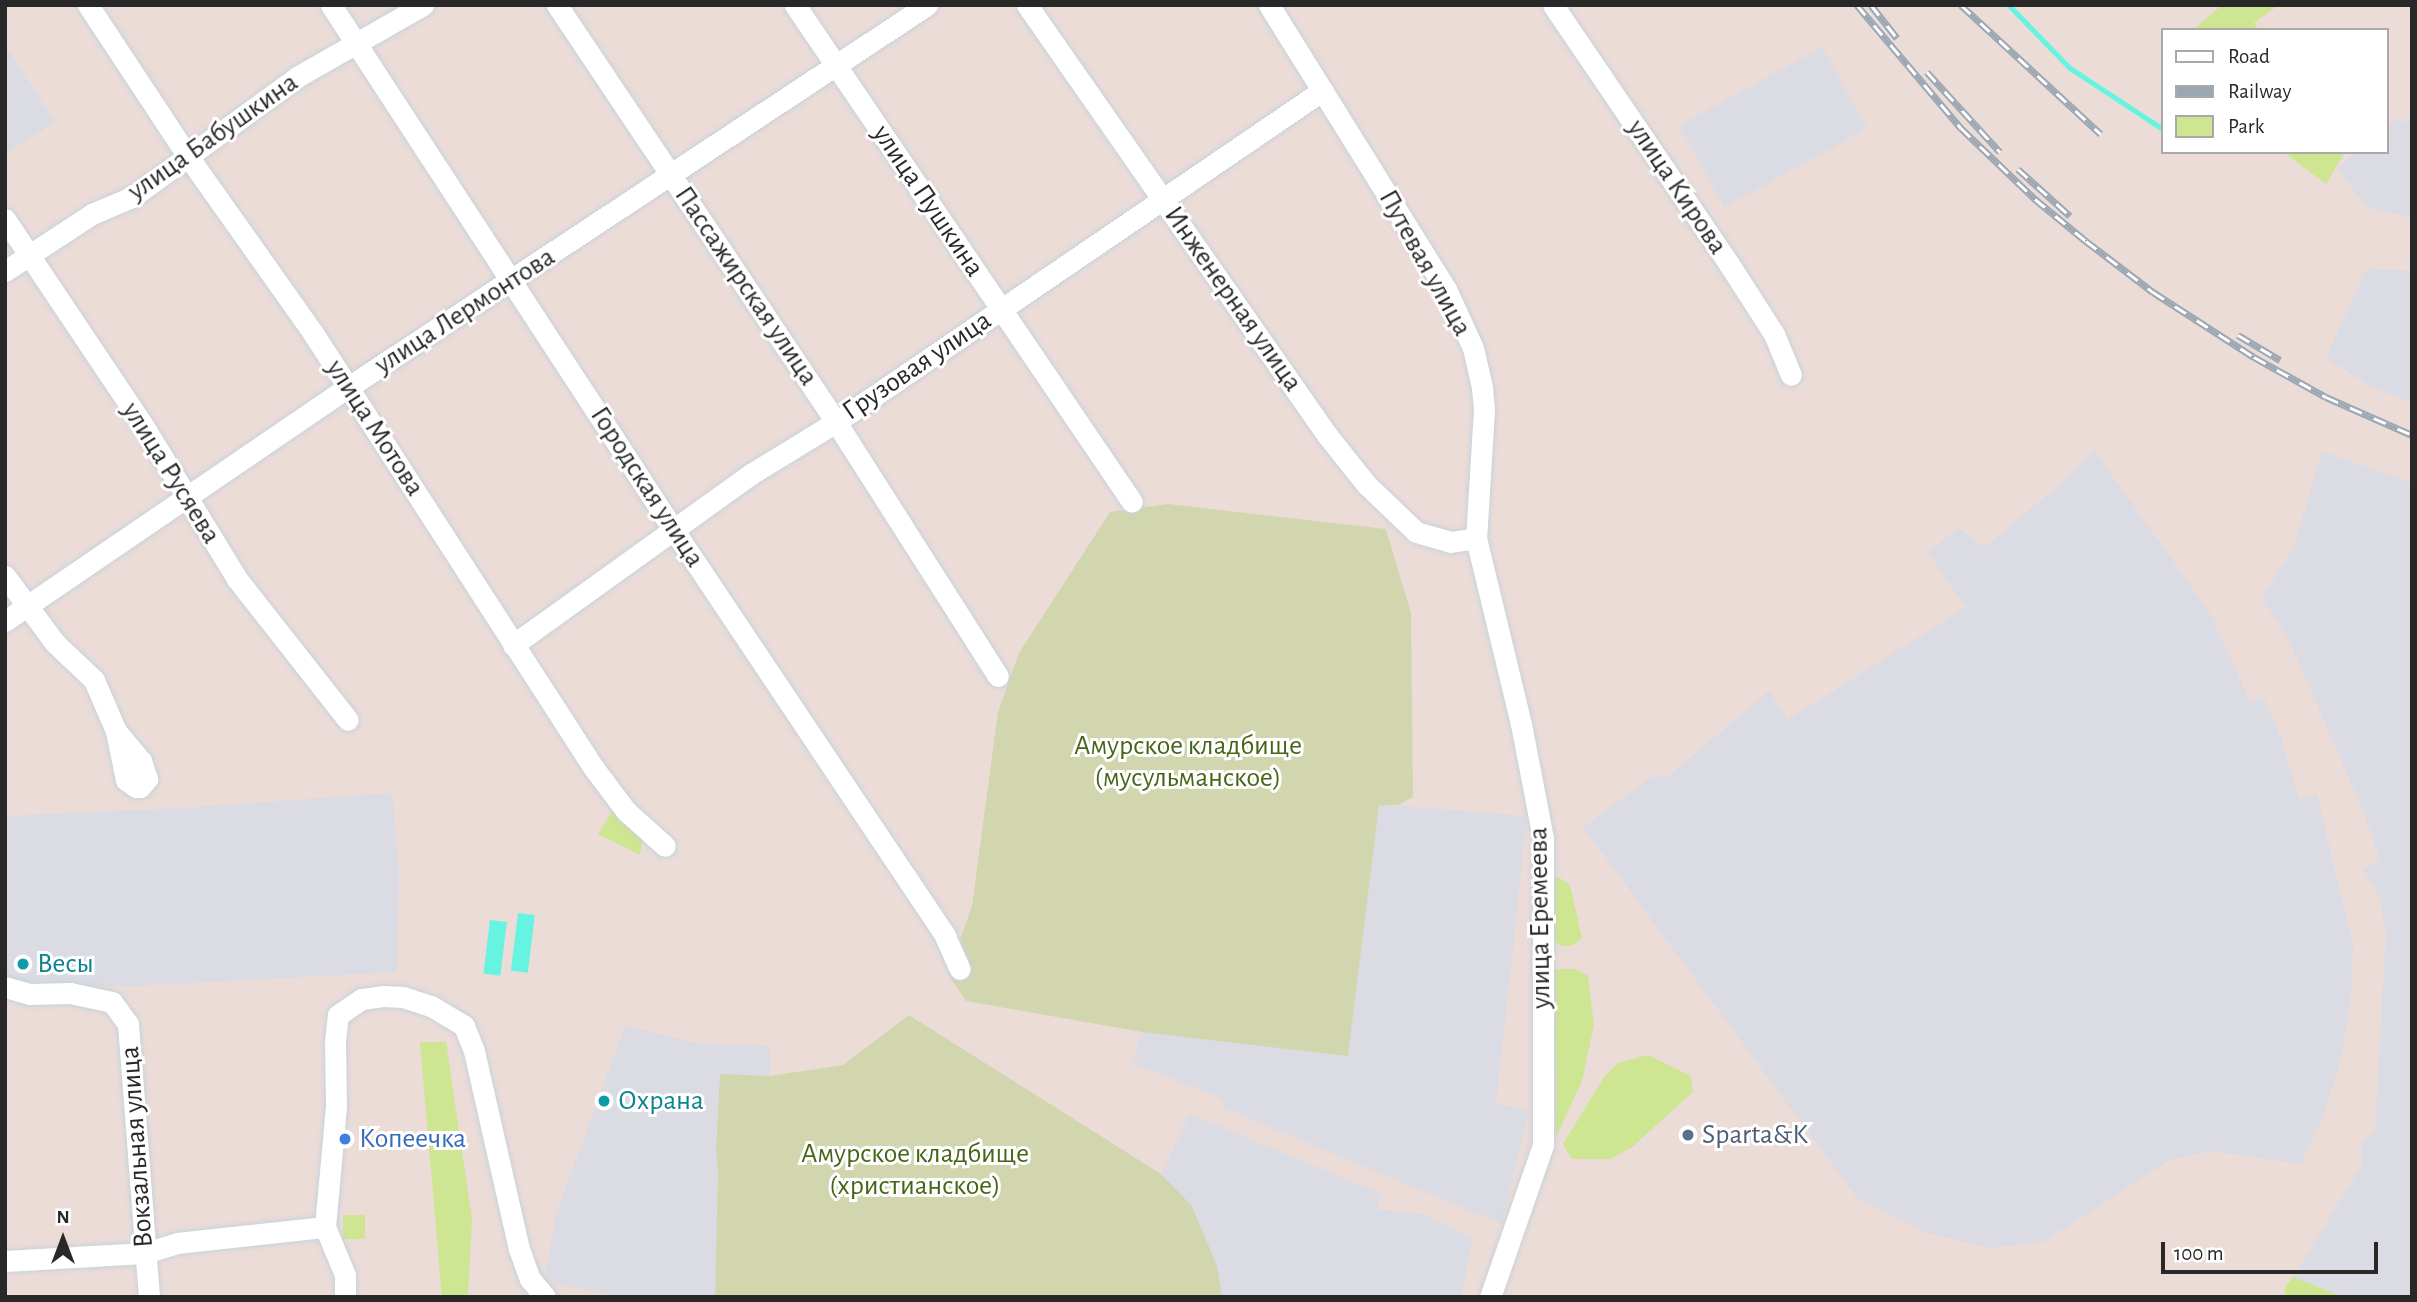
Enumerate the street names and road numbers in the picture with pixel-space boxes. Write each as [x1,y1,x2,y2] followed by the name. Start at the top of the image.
[121,66,305,208] street label: улица Бабушкина
[1620,113,1734,261] street label: улица Кирова
[865,119,991,283] street label: улица Пушкина
[667,180,825,392] street label: Пассажирская улица
[1371,184,1479,342] street label: Путевая улица
[1157,200,1309,398] street label: Инженерная улица
[369,240,561,382] street label: улица Лермонтова
[836,304,998,428] street label: Грузовая улица
[318,353,432,503] street label: улица Мотова
[114,396,228,550] street label: улица Русяева
[583,400,711,574] street label: Городская улица
[1522,827,1558,1009] street label: улица Еремеева
[113,1045,161,1249] street label: Вокзальная улица

